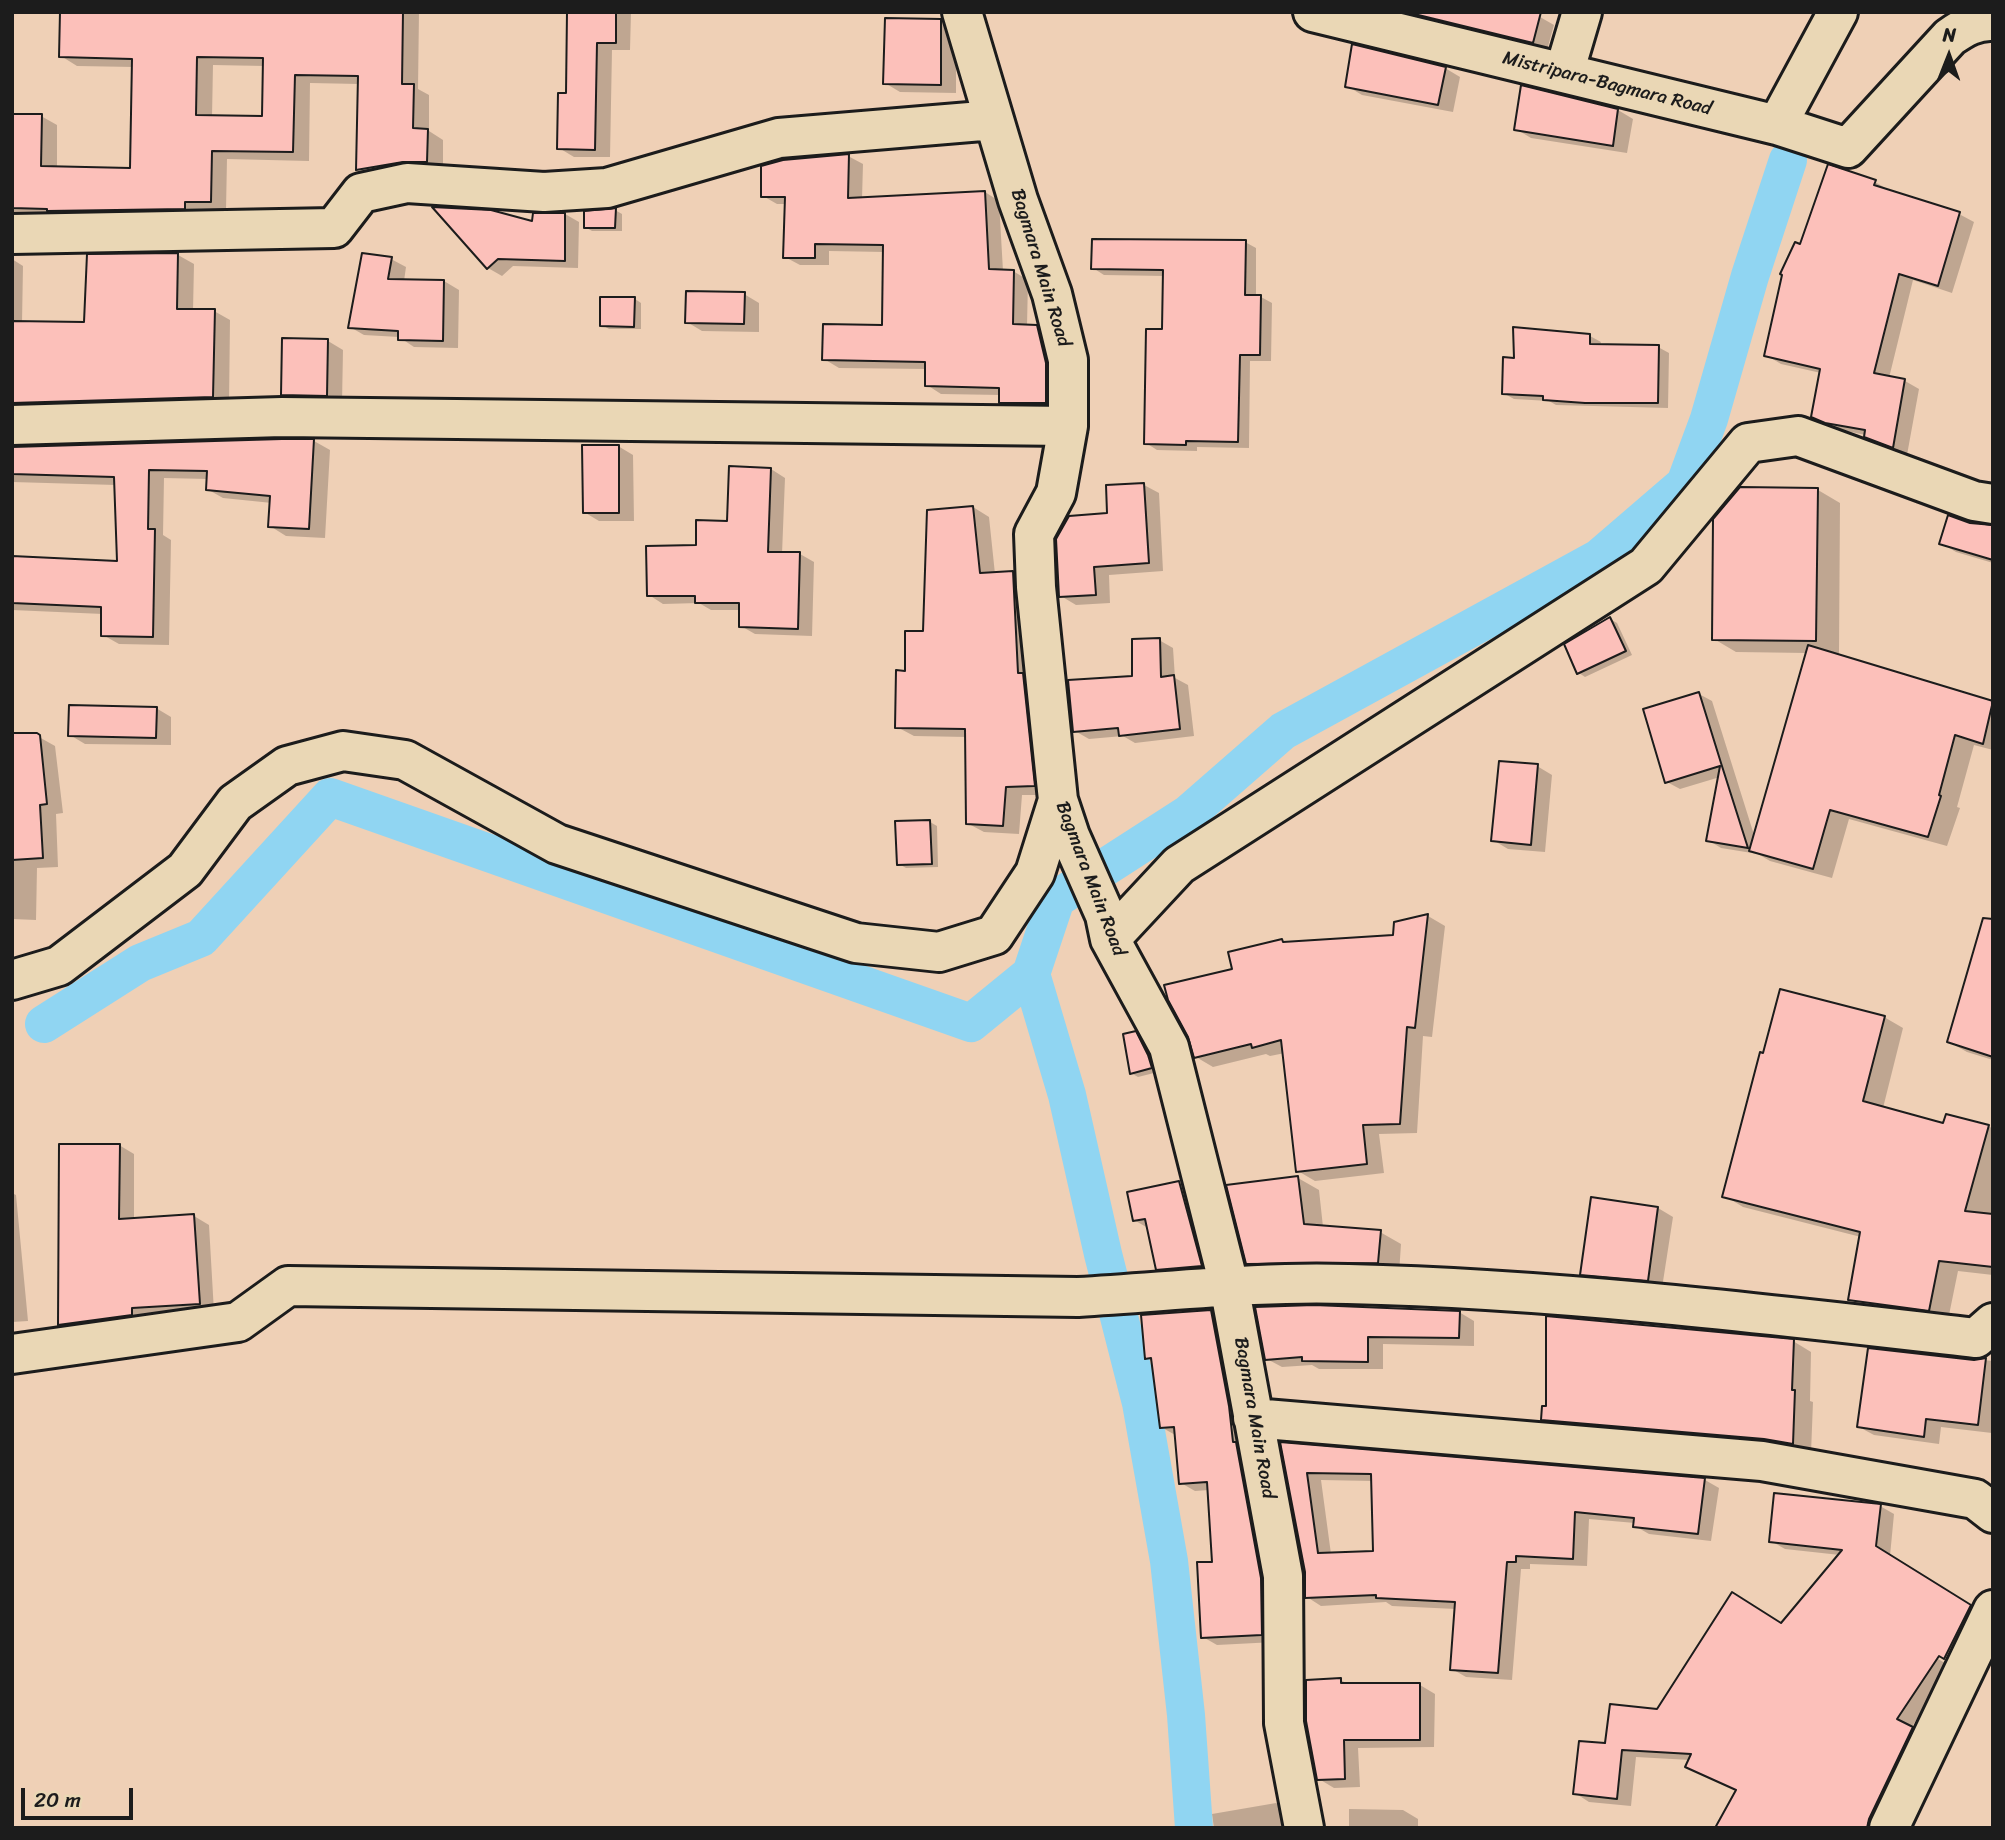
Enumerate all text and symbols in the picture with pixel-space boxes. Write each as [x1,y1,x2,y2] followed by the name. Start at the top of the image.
[1942,18,1956,51] text: N
[1914,21,1984,91] north arrow
[1500,47,1714,121] street label: Mistripara-Bagmara Road
[1005,186,1075,350] street label: Bagmara Main Road
[1050,798,1130,960] street label: Bagmara Main Road
[1229,1335,1279,1501] street label: Bagmara Main Road
[24,1773,136,1817] scale bar
[34,1781,81,1819] text: 20 m

